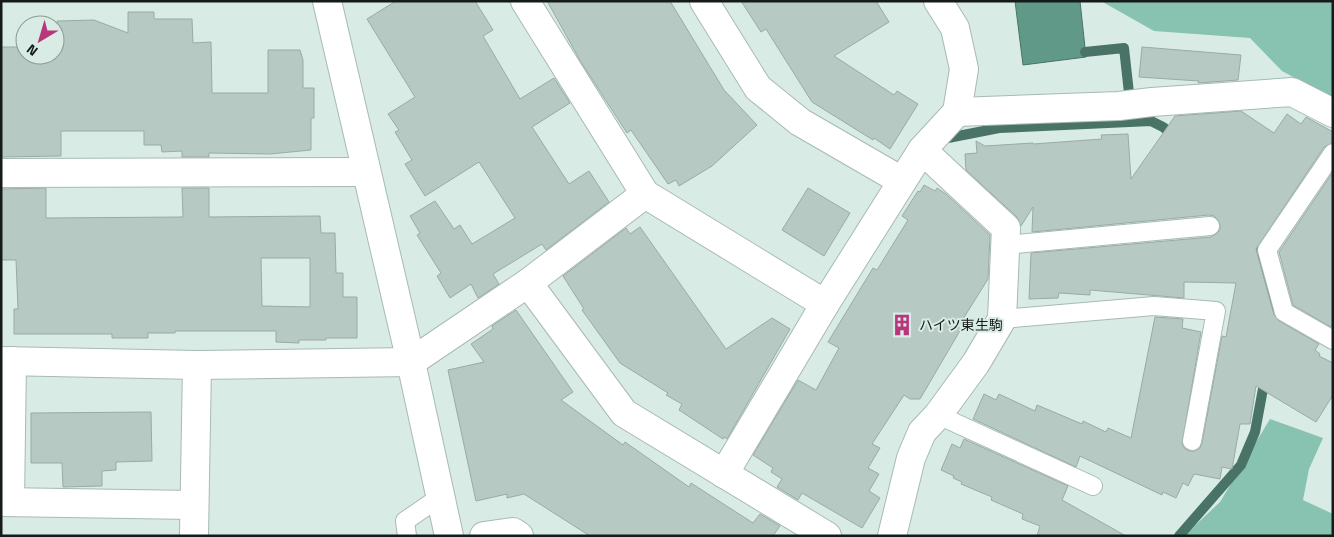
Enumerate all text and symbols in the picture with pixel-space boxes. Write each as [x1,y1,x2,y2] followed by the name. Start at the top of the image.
[15,15,65,65] north arrow
[21,39,42,62] text: N
[889,312,915,338] building icon: ハイツ東生駒
[919,314,1003,335] place label: ハイツ東生駒

